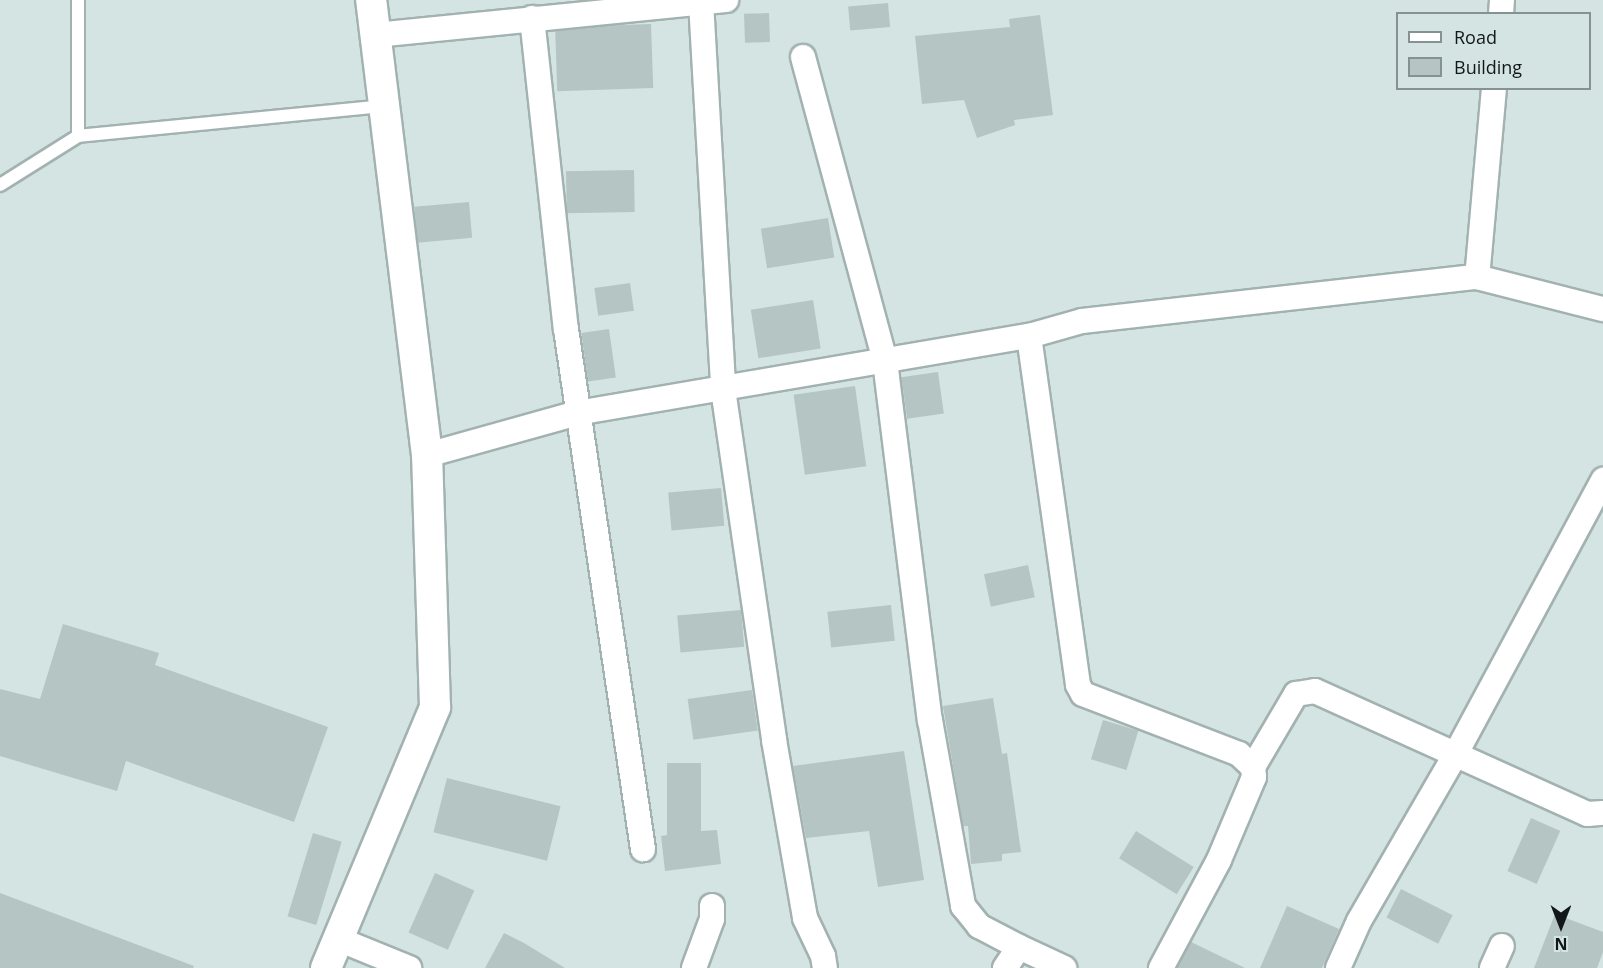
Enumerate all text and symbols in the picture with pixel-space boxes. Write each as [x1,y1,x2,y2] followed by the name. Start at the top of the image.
[1396,12,1591,90] legend
[1454,25,1497,49] text: Road
[1454,55,1522,79] text: Building
[1531,896,1591,956] north arrow
[1555,933,1568,955] text: N

